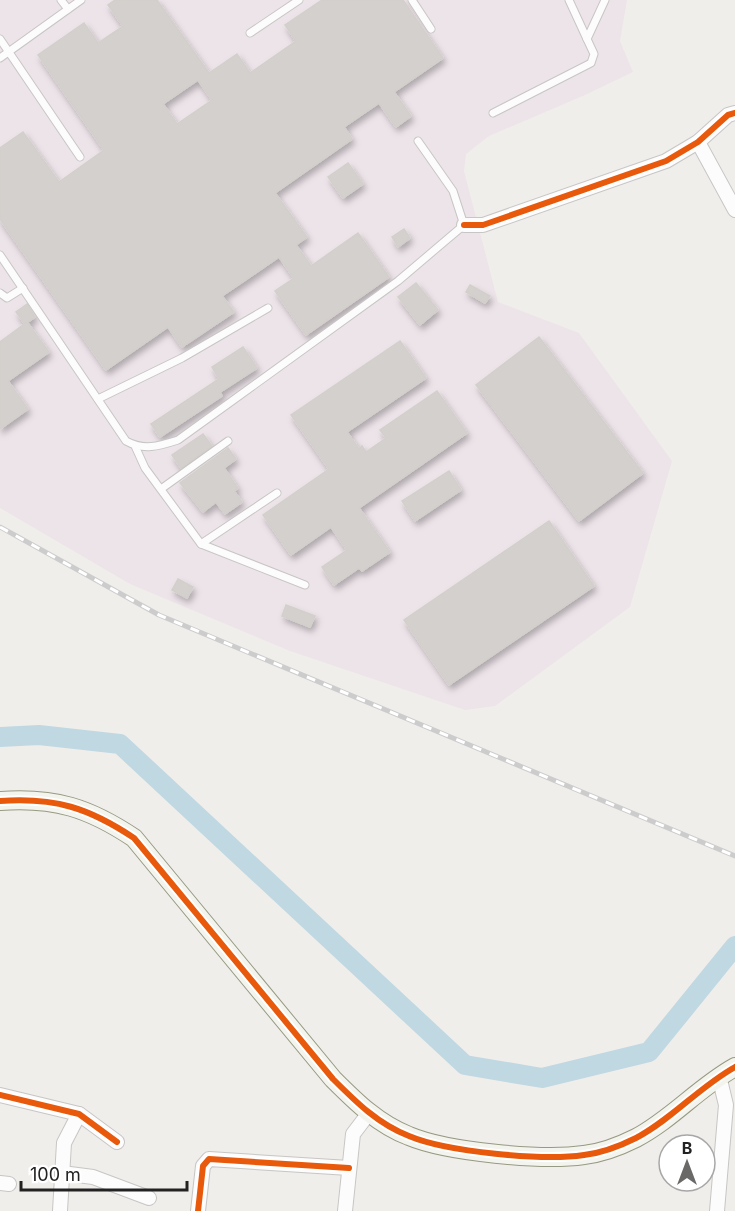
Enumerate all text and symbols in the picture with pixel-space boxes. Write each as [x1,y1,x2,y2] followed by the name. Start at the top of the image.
[657,1133,717,1193] north arrow
[682,1138,692,1158] text: B
[21,1154,188,1192] scale bar
[30,1164,81,1185] text: 100 m

